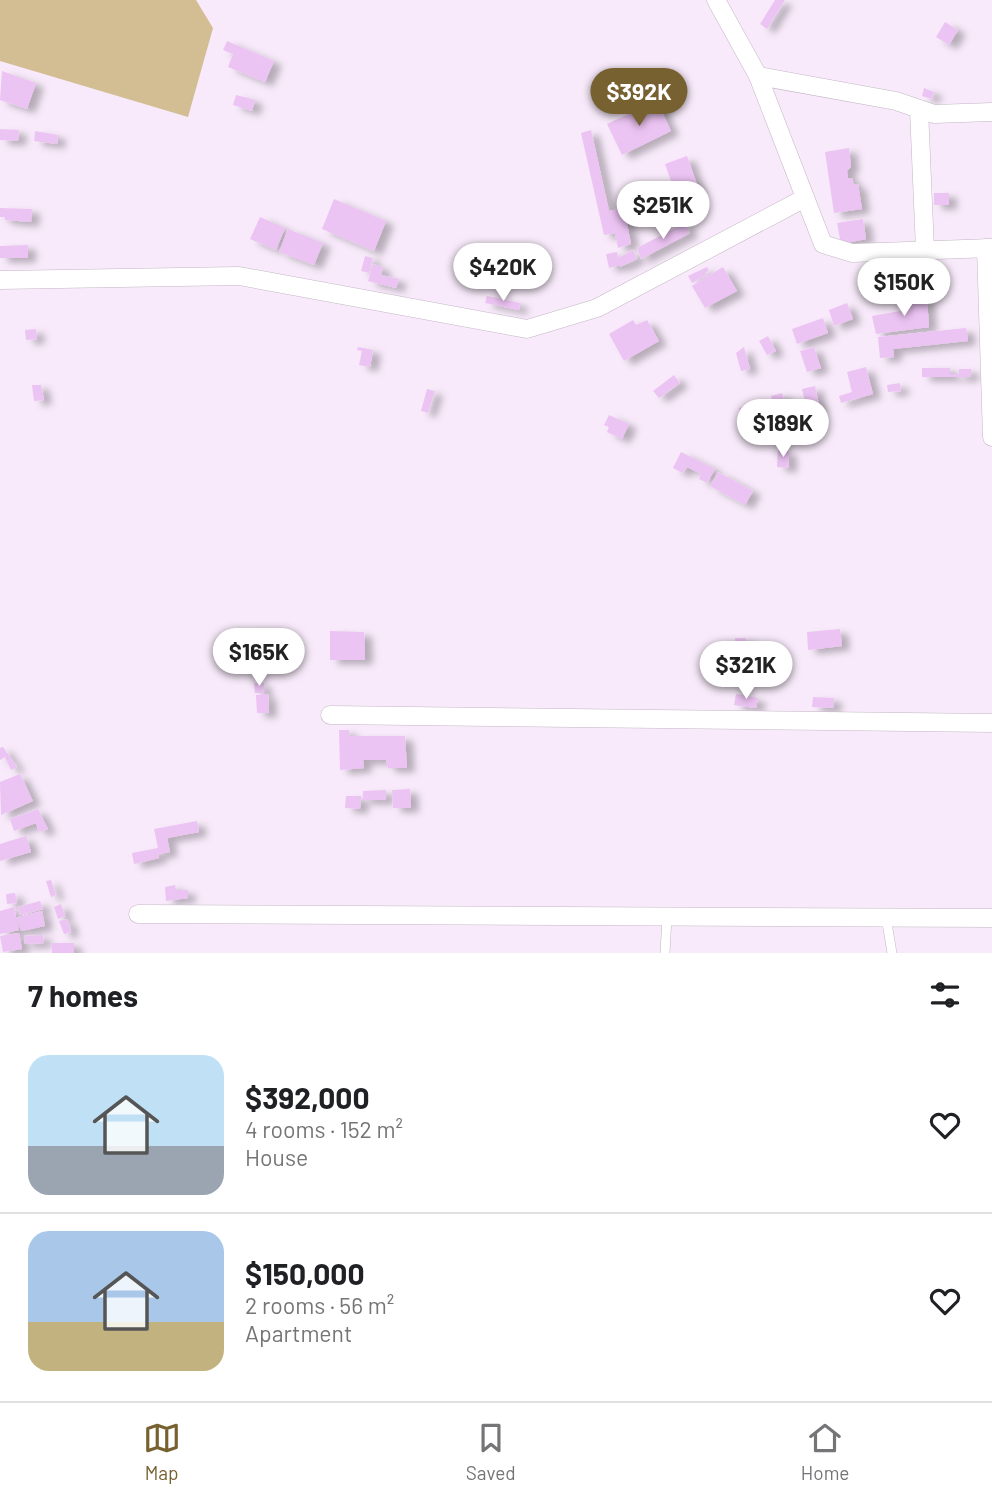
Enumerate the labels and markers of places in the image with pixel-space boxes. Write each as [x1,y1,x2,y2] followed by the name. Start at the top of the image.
[590,68,688,128] pin: $392K
[614,182,712,241] pin: $251K
[454,244,552,303] pin: $420K
[855,258,953,318] pin: $150K
[734,400,832,459] pin: $189K
[210,628,308,688] pin: $165K
[697,642,795,701] pin: $321K

